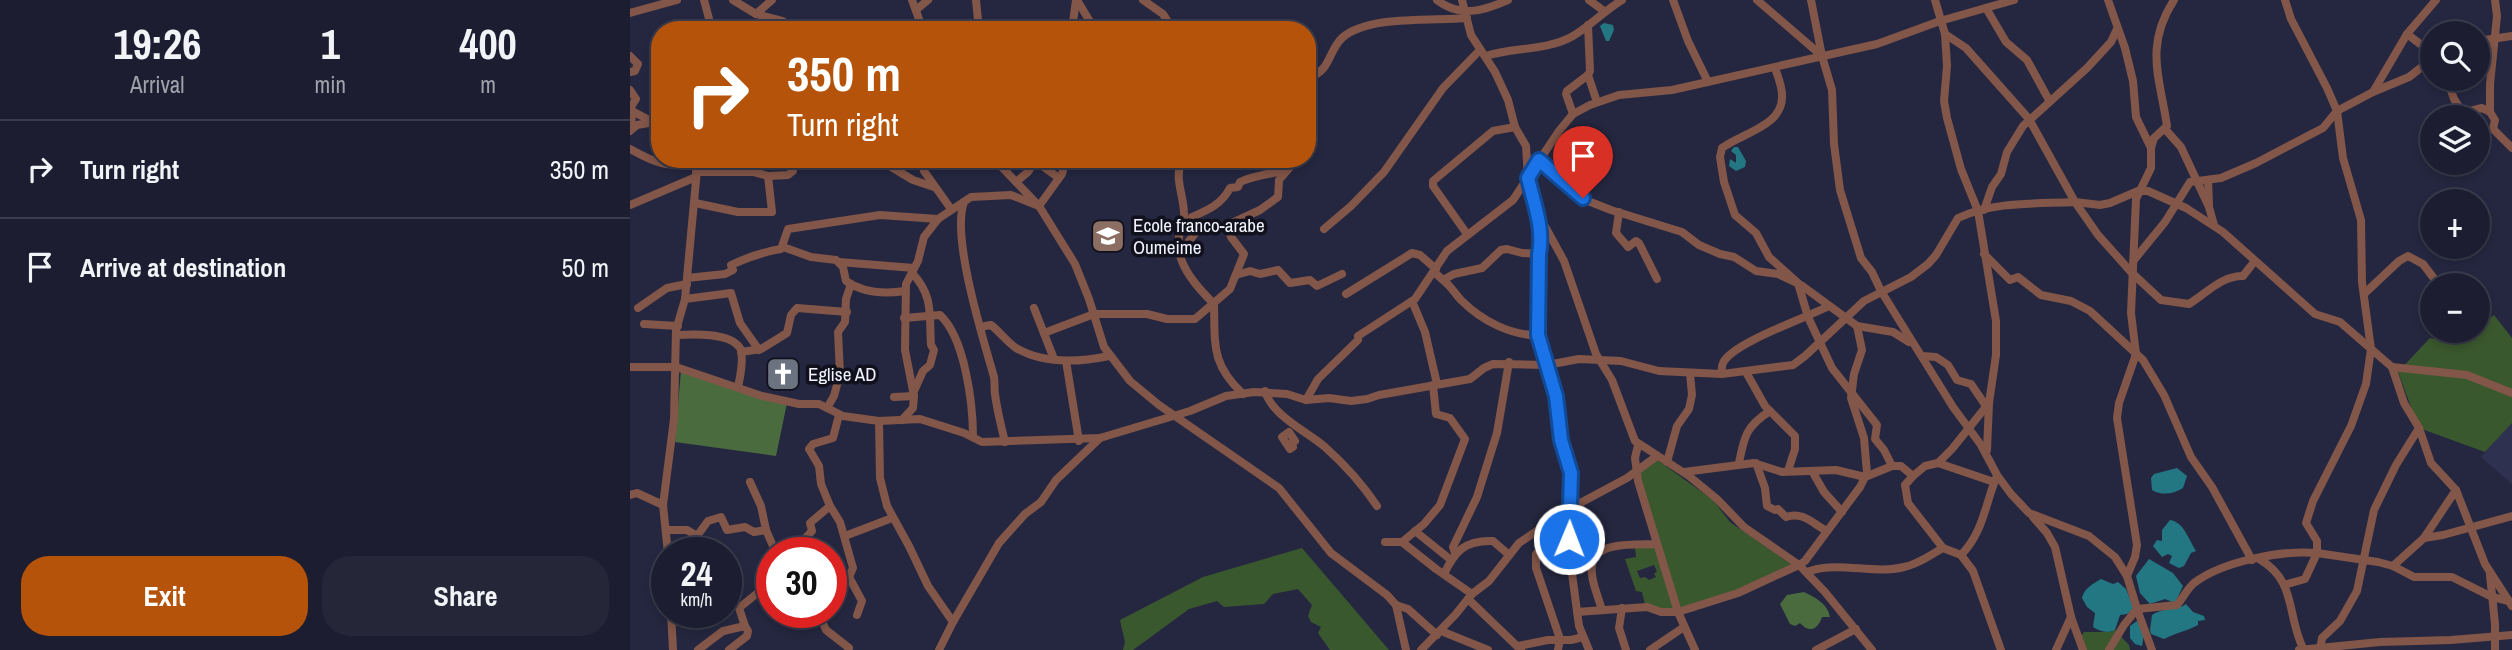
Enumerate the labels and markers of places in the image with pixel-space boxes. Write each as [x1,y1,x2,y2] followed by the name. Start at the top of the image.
[1553,126,1613,198] pin
[1133,212,1265,260] place label: Ecole franco-arabe Oumeime
[1089,217,1127,255] school or university icon: Ecole franco-arabe Oumeime
[764,355,802,393] church icon: Eglise AD
[808,361,876,387] place label: Eglise AD

